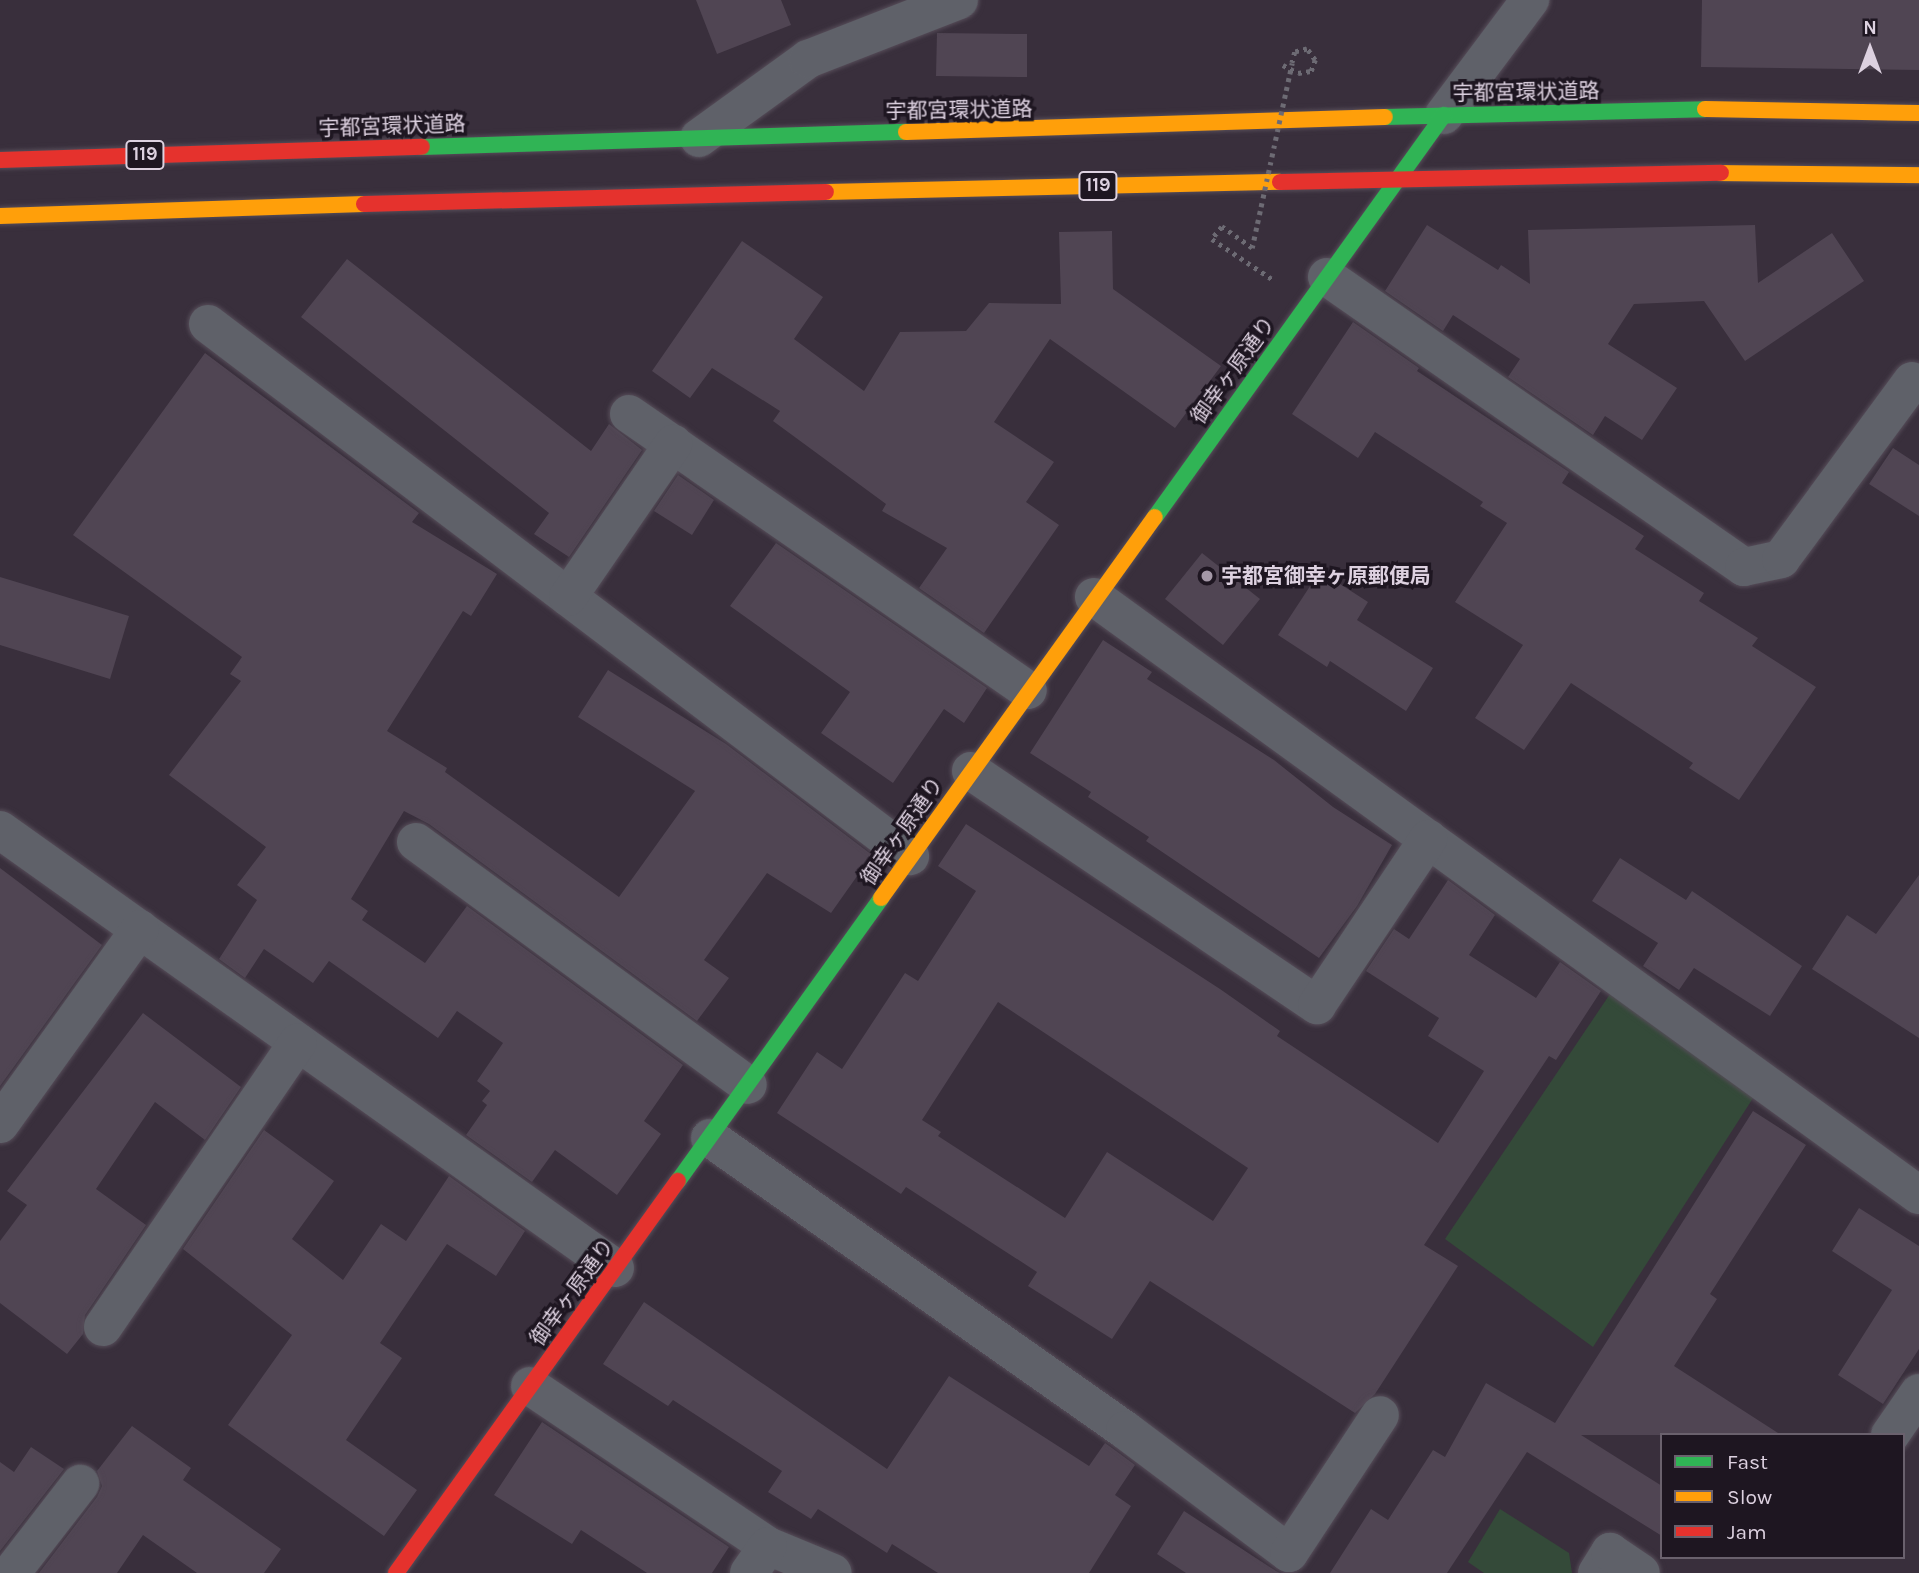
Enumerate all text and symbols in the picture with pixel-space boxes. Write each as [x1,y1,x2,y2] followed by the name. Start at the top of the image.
[1835,14,1905,84] north arrow
[1863,17,1877,39] text: N
[1452,78,1600,106] street label: 宇都宮環状道路
[885,96,1033,124] street label: 宇都宮環状道路
[318,111,466,141] street label: 宇都宮環状道路
[124,140,166,170] road number: 119
[1077,170,1119,202] road number: 119
[1186,312,1280,428] street label: 御幸ヶ原通り
[1221,563,1431,589] place label: 宇都宮御幸ヶ原郵便局
[1199,568,1215,584] marker: 宇都宮御幸ヶ原郵便局
[856,772,948,890] street label: 御幸ヶ原通り
[525,1234,619,1350] street label: 御幸ヶ原通り
[1660,1433,1905,1559] legend
[1727,1450,1768,1474] text: Fast
[1727,1485,1772,1509] text: Slow
[1727,1520,1767,1544] text: Jam

